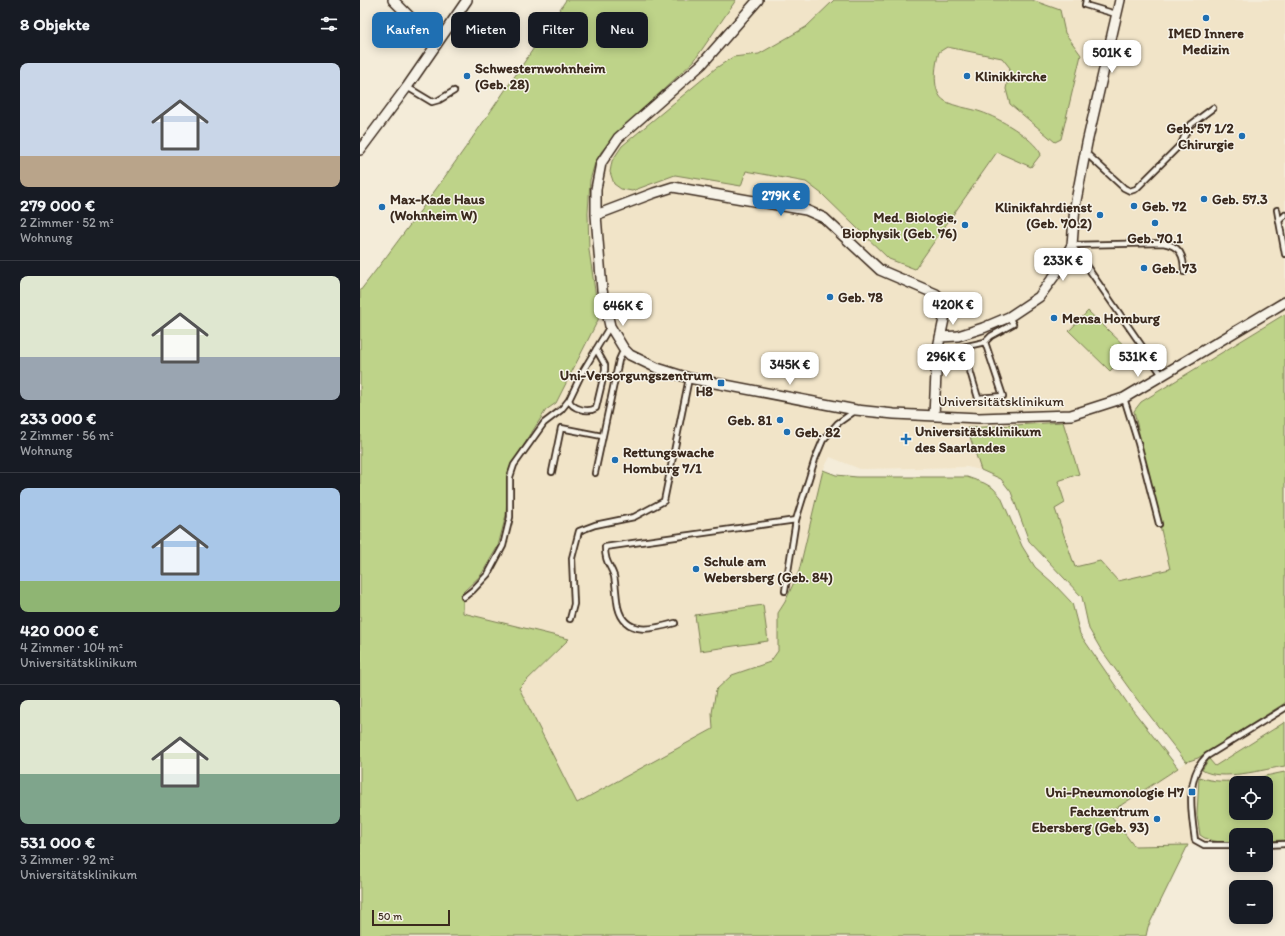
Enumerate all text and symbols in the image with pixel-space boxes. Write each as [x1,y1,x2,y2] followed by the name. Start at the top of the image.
[372,12,443,48] chip: Kaufen
[451,12,520,48] chip: Mieten
[528,12,588,48] chip: Filter
[596,12,648,48] chip: Neu
[318,13,340,35] icon: filters
[1201,13,1211,23] marker: IMED Innere Medizin
[20,14,90,34] text: 8 Objekte
[1168,25,1244,58] place label: IMED Innere Medizin
[1079,40,1145,74] pin: 501K €
[1092,45,1132,60] text: 501K €
[475,60,606,93] place label: Schwesternwohnheim (Geb. 28)
[975,68,1047,85] place label: Klinikkirche
[462,71,472,81] marker: Schwesternwohnheim (Geb. 28)
[962,71,972,81] marker: Klinikkirche
[144,89,216,161] icon: home
[1167,120,1235,153] place label: Geb. 57 1/2 Chirurgie
[1237,131,1247,141] marker: Geb. 57 1/2 Chirurgie
[748,183,814,217] pin: 279K €
[762,188,800,203] text: 279K €
[390,191,485,224] place label: Max-Kade Haus (Wohnheim W)
[1212,191,1268,208] place label: Geb. 57.3
[1199,194,1209,204] marker: Geb. 57.3
[20,195,95,215] text: 279 000 €
[1142,198,1187,215] place label: Geb. 72
[995,199,1093,232] place label: Klinikfahrdienst (Geb. 70.2)
[1129,201,1139,211] marker: Geb. 72
[377,202,387,212] marker: Max-Kade Haus (Wohnheim W)
[842,209,957,242] place label: Med. Biologie, Biophysik (Geb. 76)
[1095,210,1105,220] marker: Klinikfahrdienst (Geb. 70.2)
[20,215,114,230] text: 2 Zimmer · 52 m²
[1150,218,1160,228] marker: Geb. 70.1
[960,220,970,230] marker: Med. Biologie, Biophysik (Geb. 76)
[20,230,72,245] text: Wohnung
[1127,230,1183,247] place label: Geb. 70.1
[1030,248,1096,282] pin: 233K €
[1043,253,1083,268] text: 233K €
[1152,260,1197,277] place label: Geb. 73
[1139,263,1149,273] marker: Geb. 73
[838,289,883,306] place label: Geb. 78
[825,292,835,302] marker: Geb. 78
[920,292,986,326] pin: 420K €
[590,293,656,327] pin: 646K €
[932,297,974,312] text: 420K €
[603,298,643,313] text: 646K €
[144,302,216,374] icon: home
[1062,310,1161,327] place label: Mensa Homburg
[1049,313,1059,323] marker: Mensa Homburg
[913,344,979,378] pin: 296K €
[1105,344,1171,378] pin: 531K €
[926,349,966,364] text: 296K €
[1119,349,1157,364] text: 531K €
[757,352,823,386] pin: 345K €
[770,357,810,372] text: 345K €
[560,367,713,400] place label: Uni-Versorgungszentrum H8
[716,378,726,388] marker: Uni-Versorgungszentrum H8
[938,393,1064,410] street label: Universitätsklinikum
[20,408,96,428] text: 233 000 €
[728,412,772,429] place label: Geb. 81
[775,415,785,425] marker: Geb. 81
[915,423,1041,456] place label: Universitätsklinikum des Saarlandes
[795,424,841,441] place label: Geb. 82
[782,427,792,437] marker: Geb. 82
[20,428,114,443] text: 2 Zimmer · 56 m²
[900,433,912,445] marker: Universitätsklinikum des Saarlandes
[20,443,72,458] text: Wohnung
[623,444,715,477] place label: Rettungswache Homburg 7/1
[610,455,620,465] marker: Rettungswache Homburg 7/1
[144,514,216,586] icon: home
[704,553,833,586] place label: Schule am Webersberg (Geb. 84)
[691,564,701,574] marker: Schule am Webersberg (Geb. 84)
[20,620,98,640] text: 420 000 €
[20,640,123,655] text: 4 Zimmer · 104 m²
[20,655,137,670] text: Universitätsklinikum
[144,726,216,798] icon: home
[1229,776,1273,924] map controls
[1229,776,1273,820] button: locate
[1045,784,1184,801] place label: Uni-Pneumonologie H7
[1187,787,1197,797] marker: Uni-Pneumonologie H7
[1032,803,1149,836] place label: Fachzentrum Ebersberg (Geb. 93)
[1152,814,1162,824] marker: Fachzentrum Ebersberg (Geb. 93)
[1229,828,1273,872] button: +
[20,832,95,852] text: 531 000 €
[20,852,114,867] text: 3 Zimmer · 92 m²
[20,867,137,882] text: Universitätsklinikum
[1229,880,1273,924] button: −
[372,908,450,927] scale bar
[378,910,402,923] text: 50 m

